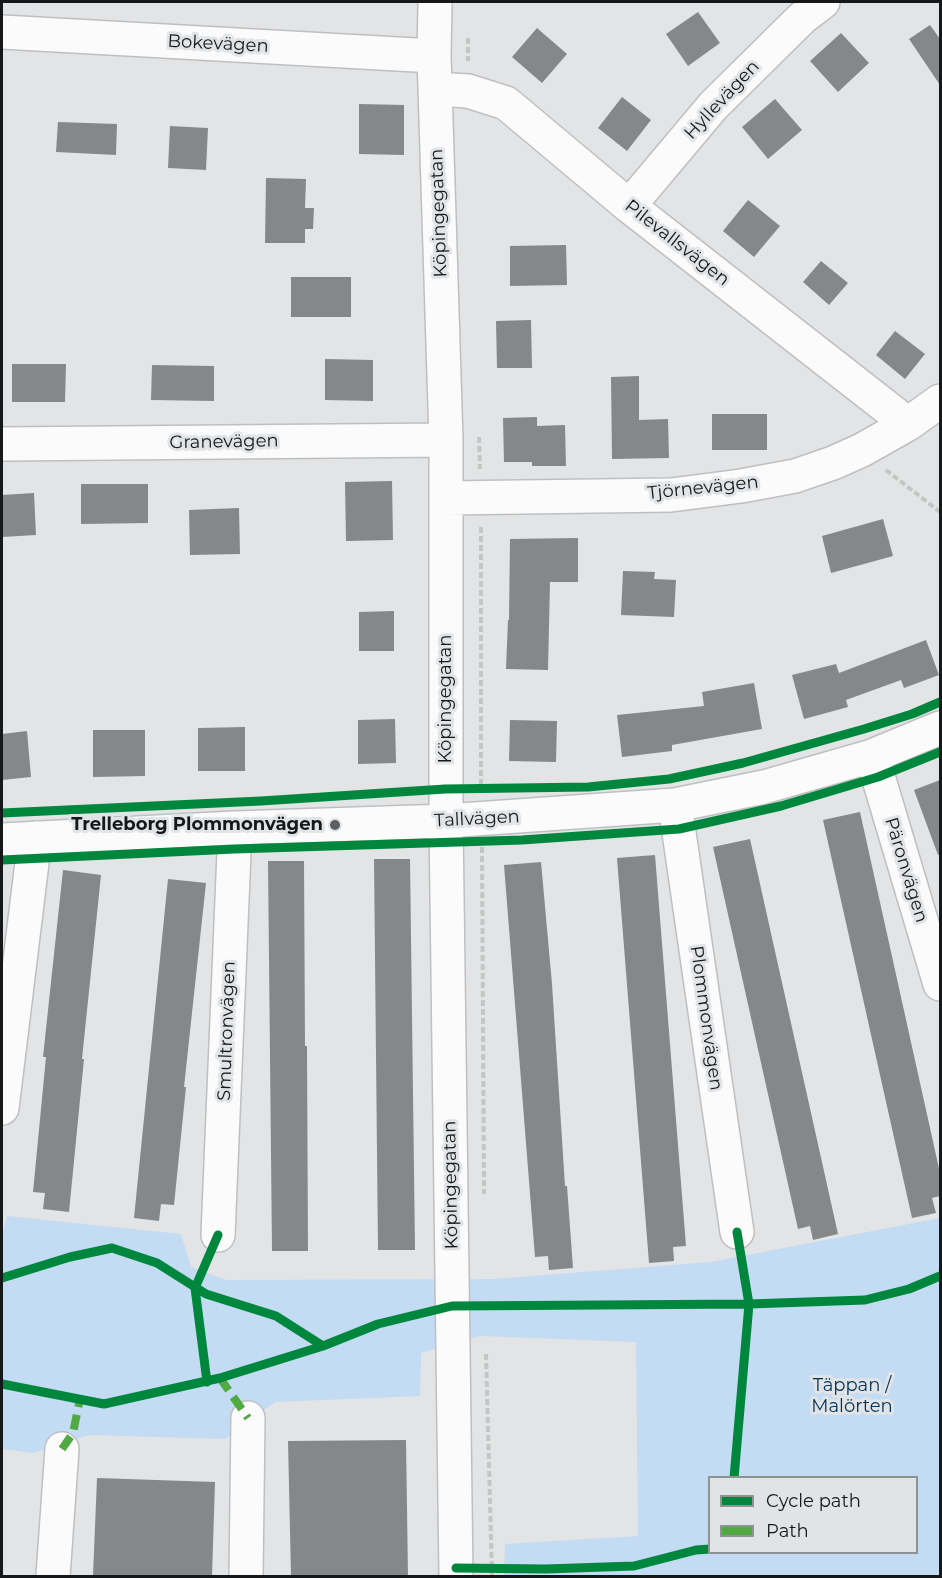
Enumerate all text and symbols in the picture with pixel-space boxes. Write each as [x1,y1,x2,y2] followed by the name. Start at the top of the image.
[167,31,269,57] street label: Bokevägen
[680,56,764,144] street label: Hyllevägen
[426,148,452,278] street label: Köpingegatan
[620,195,734,291] street label: Pilevallsvägen
[169,430,279,454] street label: Granevägen
[646,471,760,505] street label: Tjörnevägen
[435,635,457,763] street label: Köpingegatan
[434,806,520,832] street label: Tallvägen
[71,814,323,836] place label: Trelleborg Plommonvägen
[880,815,932,925] street label: Päronvägen
[328,818,342,832] marker: Trelleborg Plommonvägen
[685,944,727,1092] street label: Plommonvägen
[214,961,240,1101] street label: Smultronvägen
[439,1120,463,1250] street label: Köpingegatan
[811,1375,893,1418] park label: Täppan / Malörten
[708,1476,918,1554] legend
[766,1490,861,1512] text: Cycle path
[766,1520,809,1542] text: Path

